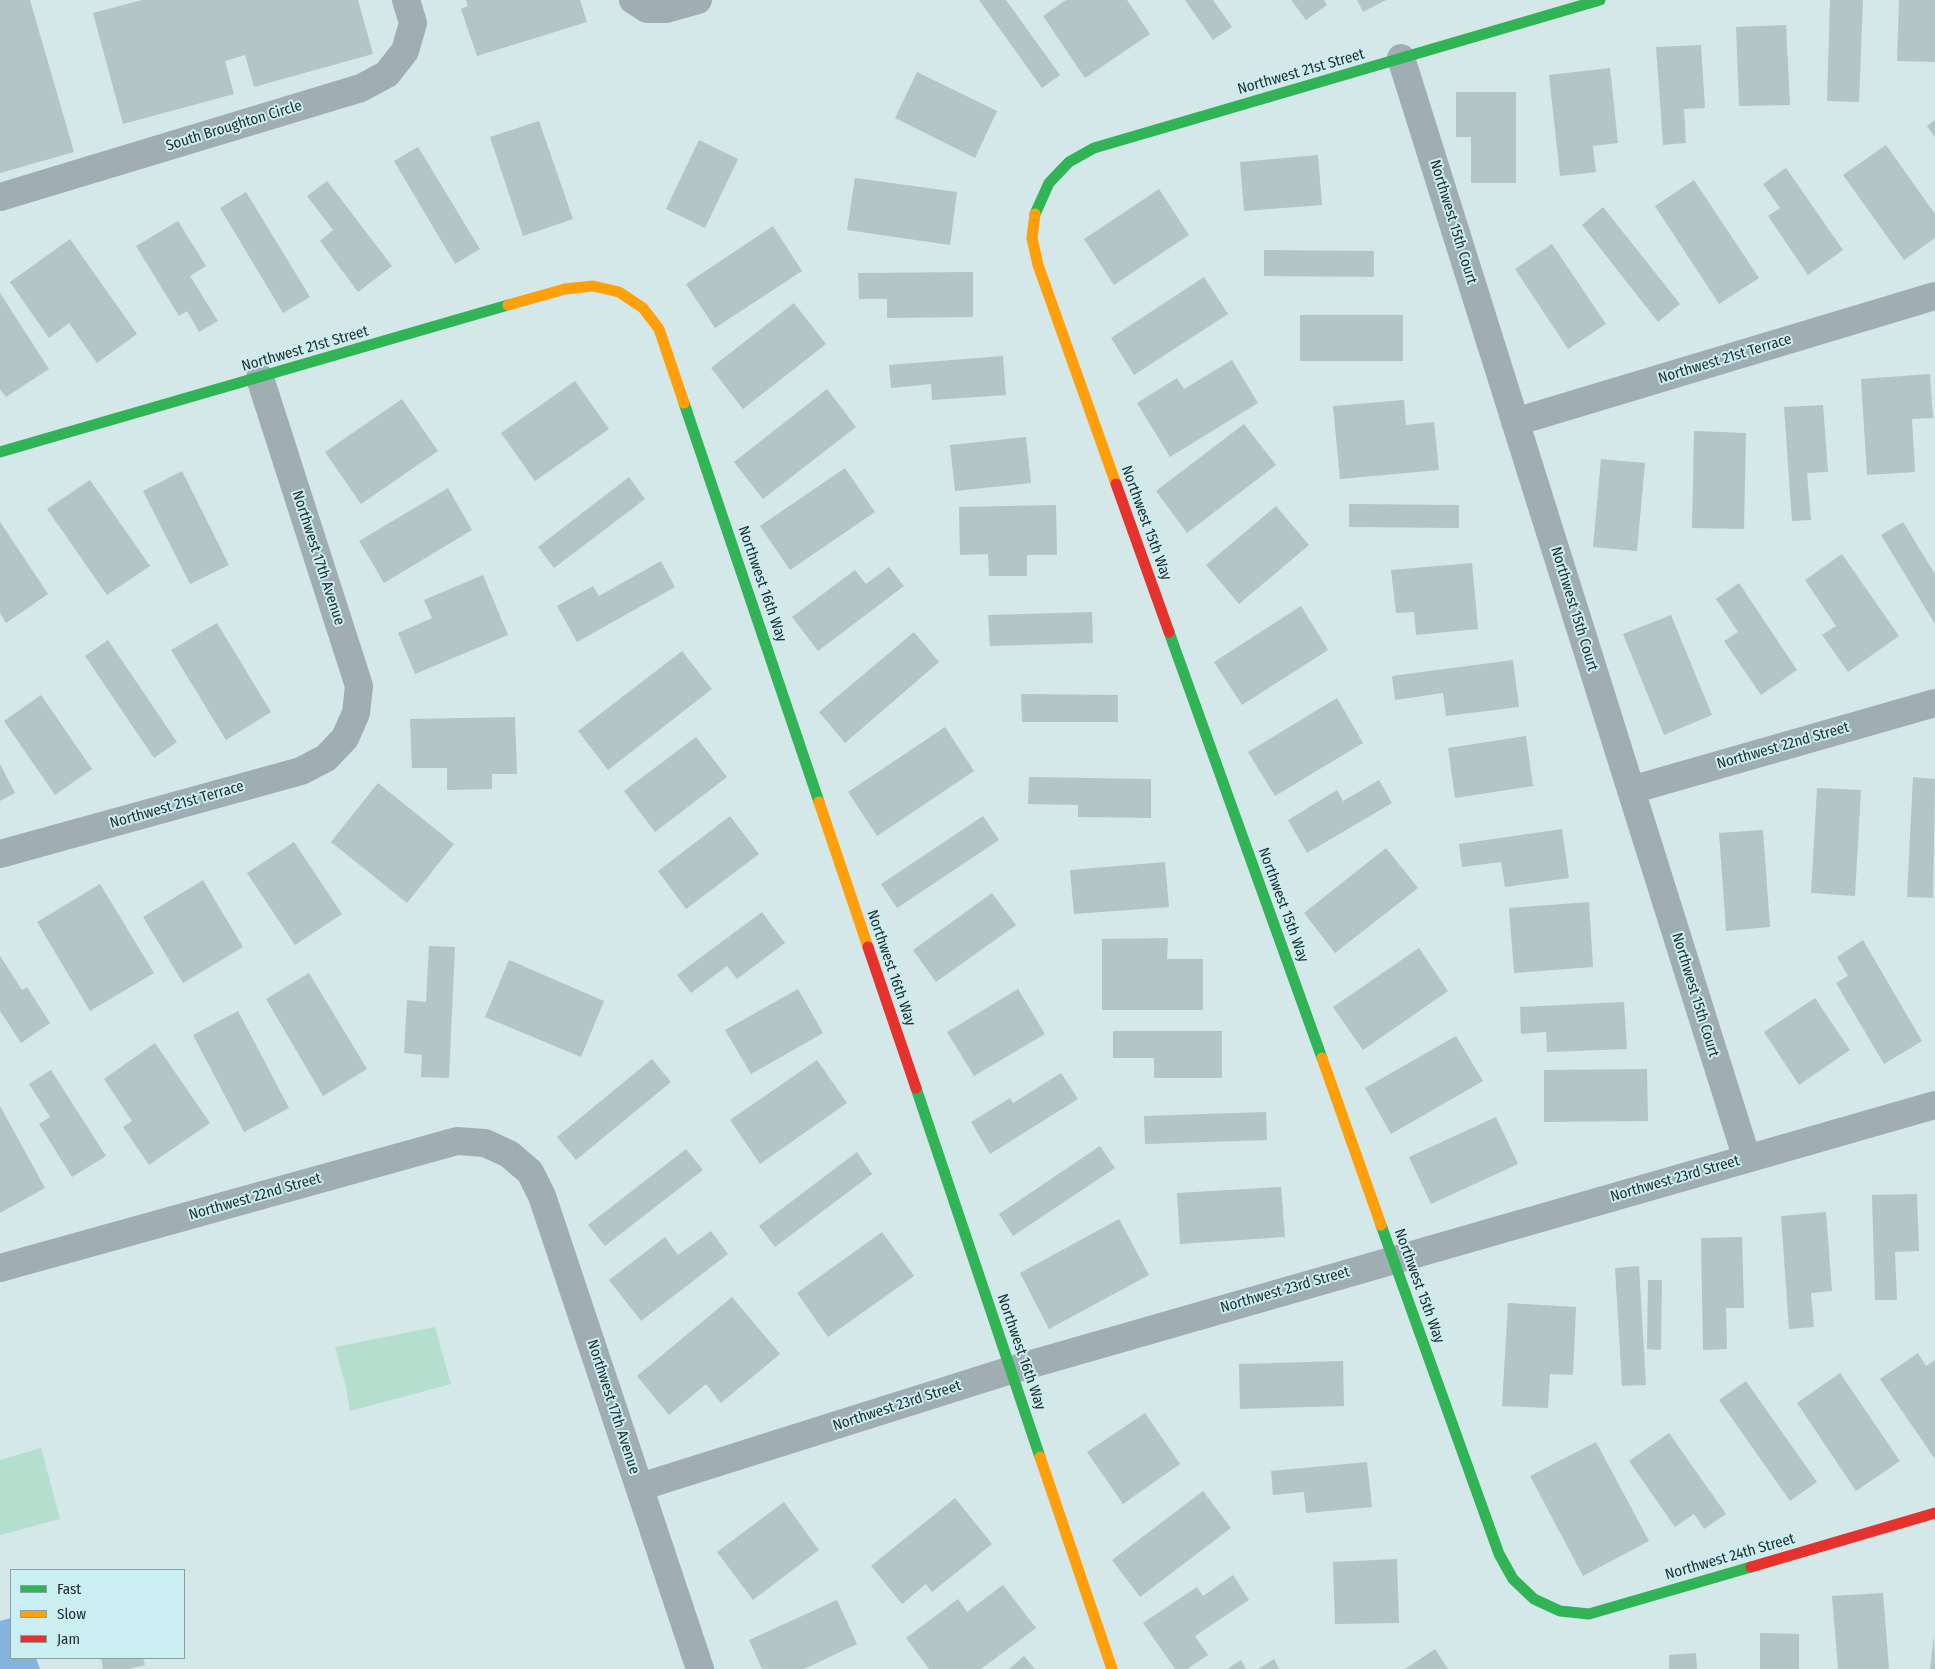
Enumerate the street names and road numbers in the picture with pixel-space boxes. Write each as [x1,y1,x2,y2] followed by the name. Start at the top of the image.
[1236,45,1366,99] street label: Northwest 21st Street
[164,97,304,155] street label: South Broughton Circle
[1425,158,1481,286] street label: Northwest 15th Court
[240,322,370,376] street label: Northwest 21st Street
[1656,330,1794,388] street label: Northwest 21st Terrace
[1117,463,1175,583] street label: Northwest 15th Way
[288,488,348,628] street label: Northwest 17th Avenue
[734,524,790,644] street label: Northwest 16th Way
[1546,545,1602,673] street label: Northwest 15th Court
[1715,719,1851,773] street label: Northwest 22nd Street
[108,777,246,833] street label: Northwest 21st Terrace
[1254,845,1312,965] street label: Northwest 15th Way
[863,908,919,1028] street label: Northwest 16th Way
[1667,931,1723,1059] street label: Northwest 15th Court
[1608,1152,1742,1206] street label: Northwest 23rd Street
[187,1170,323,1224] street label: Northwest 22nd Street
[1390,1226,1448,1346] street label: Northwest 15th Way
[1218,1263,1352,1317] street label: Northwest 23rd Street
[993,1292,1049,1412] street label: Northwest 16th Way
[583,1337,643,1477] street label: Northwest 17th Avenue
[831,1377,963,1435] street label: Northwest 23rd Street
[1663,1530,1797,1584] street label: Northwest 24th Street

